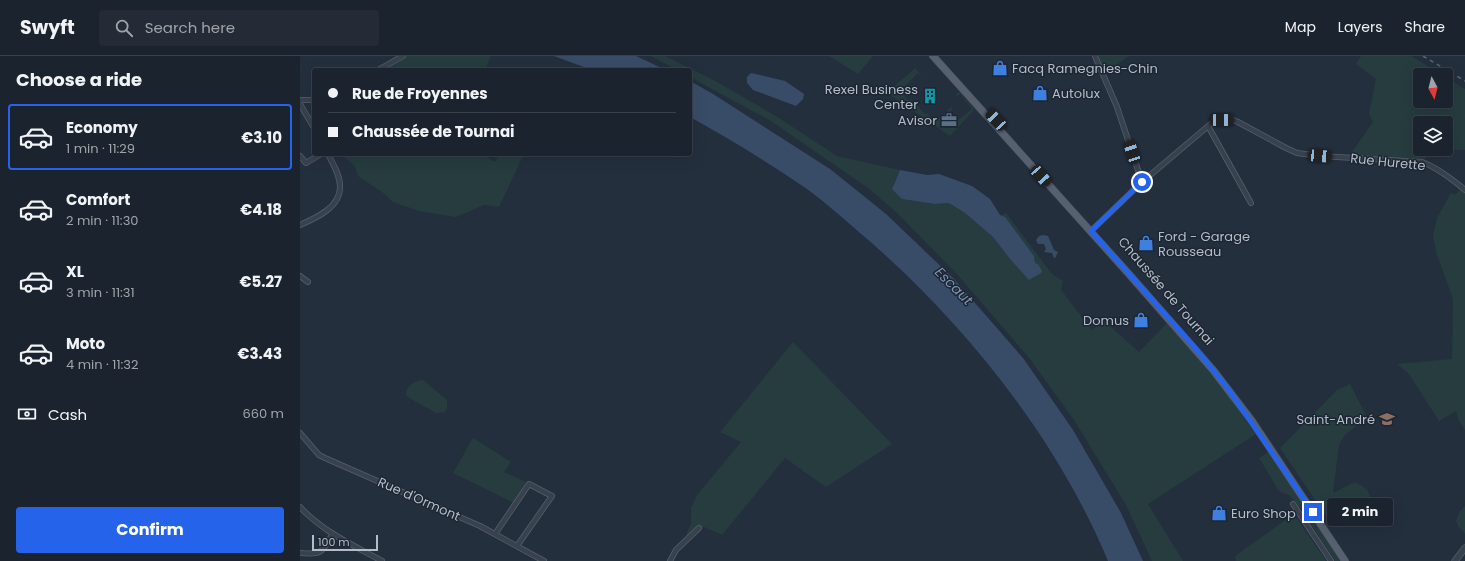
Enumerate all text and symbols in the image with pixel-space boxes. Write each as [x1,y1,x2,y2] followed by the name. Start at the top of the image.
[99,10,379,46] search box
[20,14,75,41] text: Swyft
[113,17,135,39] icon: search
[145,17,235,38] text: Search here
[1285,17,1316,37] text: Map
[1338,17,1382,37] text: Layers
[1404,17,1445,37] text: Share
[991,59,1009,77] shop icon: Facq Ramegnies-Chin
[1012,59,1158,78] place label: Facq Ramegnies-Chin
[16,67,142,92] text: Choose a ride
[1413,68,1453,108] north arrow
[1413,68,1453,156] map controls
[825,80,918,114] place label: Rexel Business Center
[352,83,488,104] text: Rue de Froyennes
[1031,84,1049,102] shop icon: Autolux
[1052,84,1101,103] place label: Autolux
[921,87,939,105] building icon: Rexel Business Center
[983,107,1009,133] car
[898,111,937,130] place label: Avisor
[940,111,958,129] office icon: Avisor
[1210,114,1234,126] car
[1413,116,1453,156] button: layers
[66,117,138,138] text: Economy
[18,119,54,155] icon: car
[352,121,515,142] text: Chaussée de Tournai
[241,127,282,148] text: €3.10
[66,139,135,158] text: 1 min · 11:29
[1123,139,1141,165] car
[1308,149,1332,163] car
[1349,149,1427,175] street label: Rue Hurette
[1029,163,1053,189] car
[1133,173,1151,191] route start
[66,189,130,210] text: Comfort
[18,191,54,227] icon: car
[240,199,282,220] text: €4.18
[66,211,138,230] text: 2 min · 11:30
[1158,227,1250,261] place label: Ford - Garage Rousseau
[1114,233,1218,349] street label: Chaussée de Tournai
[1137,234,1155,252] shop icon: Ford - Garage Rousseau
[66,261,84,282] text: XL
[930,262,978,310] water label: Escaut
[18,263,54,299] icon: car
[239,271,282,292] text: €5.27
[66,283,135,302] text: 3 min · 11:31
[1083,311,1129,330] place label: Domus
[1132,311,1150,329] shop icon: Domus
[66,333,105,354] text: Moto
[18,335,54,371] icon: car
[238,343,282,364] text: €3.43
[66,355,138,374] text: 4 min · 11:32
[16,403,38,425] icon: cash
[48,404,87,425] text: Cash
[242,404,284,423] text: 660 m
[1296,410,1375,429] place label: Saint-André
[1378,410,1396,428] school or university icon: Saint-André
[375,472,463,526] street label: Rue d'Ormont
[1327,498,1393,526] callout: 2 min
[1342,502,1378,521] text: 2 min
[1304,503,1322,521] route end
[1210,504,1228,522] shop icon: Euro Shop
[1231,504,1296,523] place label: Euro Shop
[16,507,284,553] button: Confirm
[312,533,378,552] scale bar
[318,534,350,550] text: 100 m

